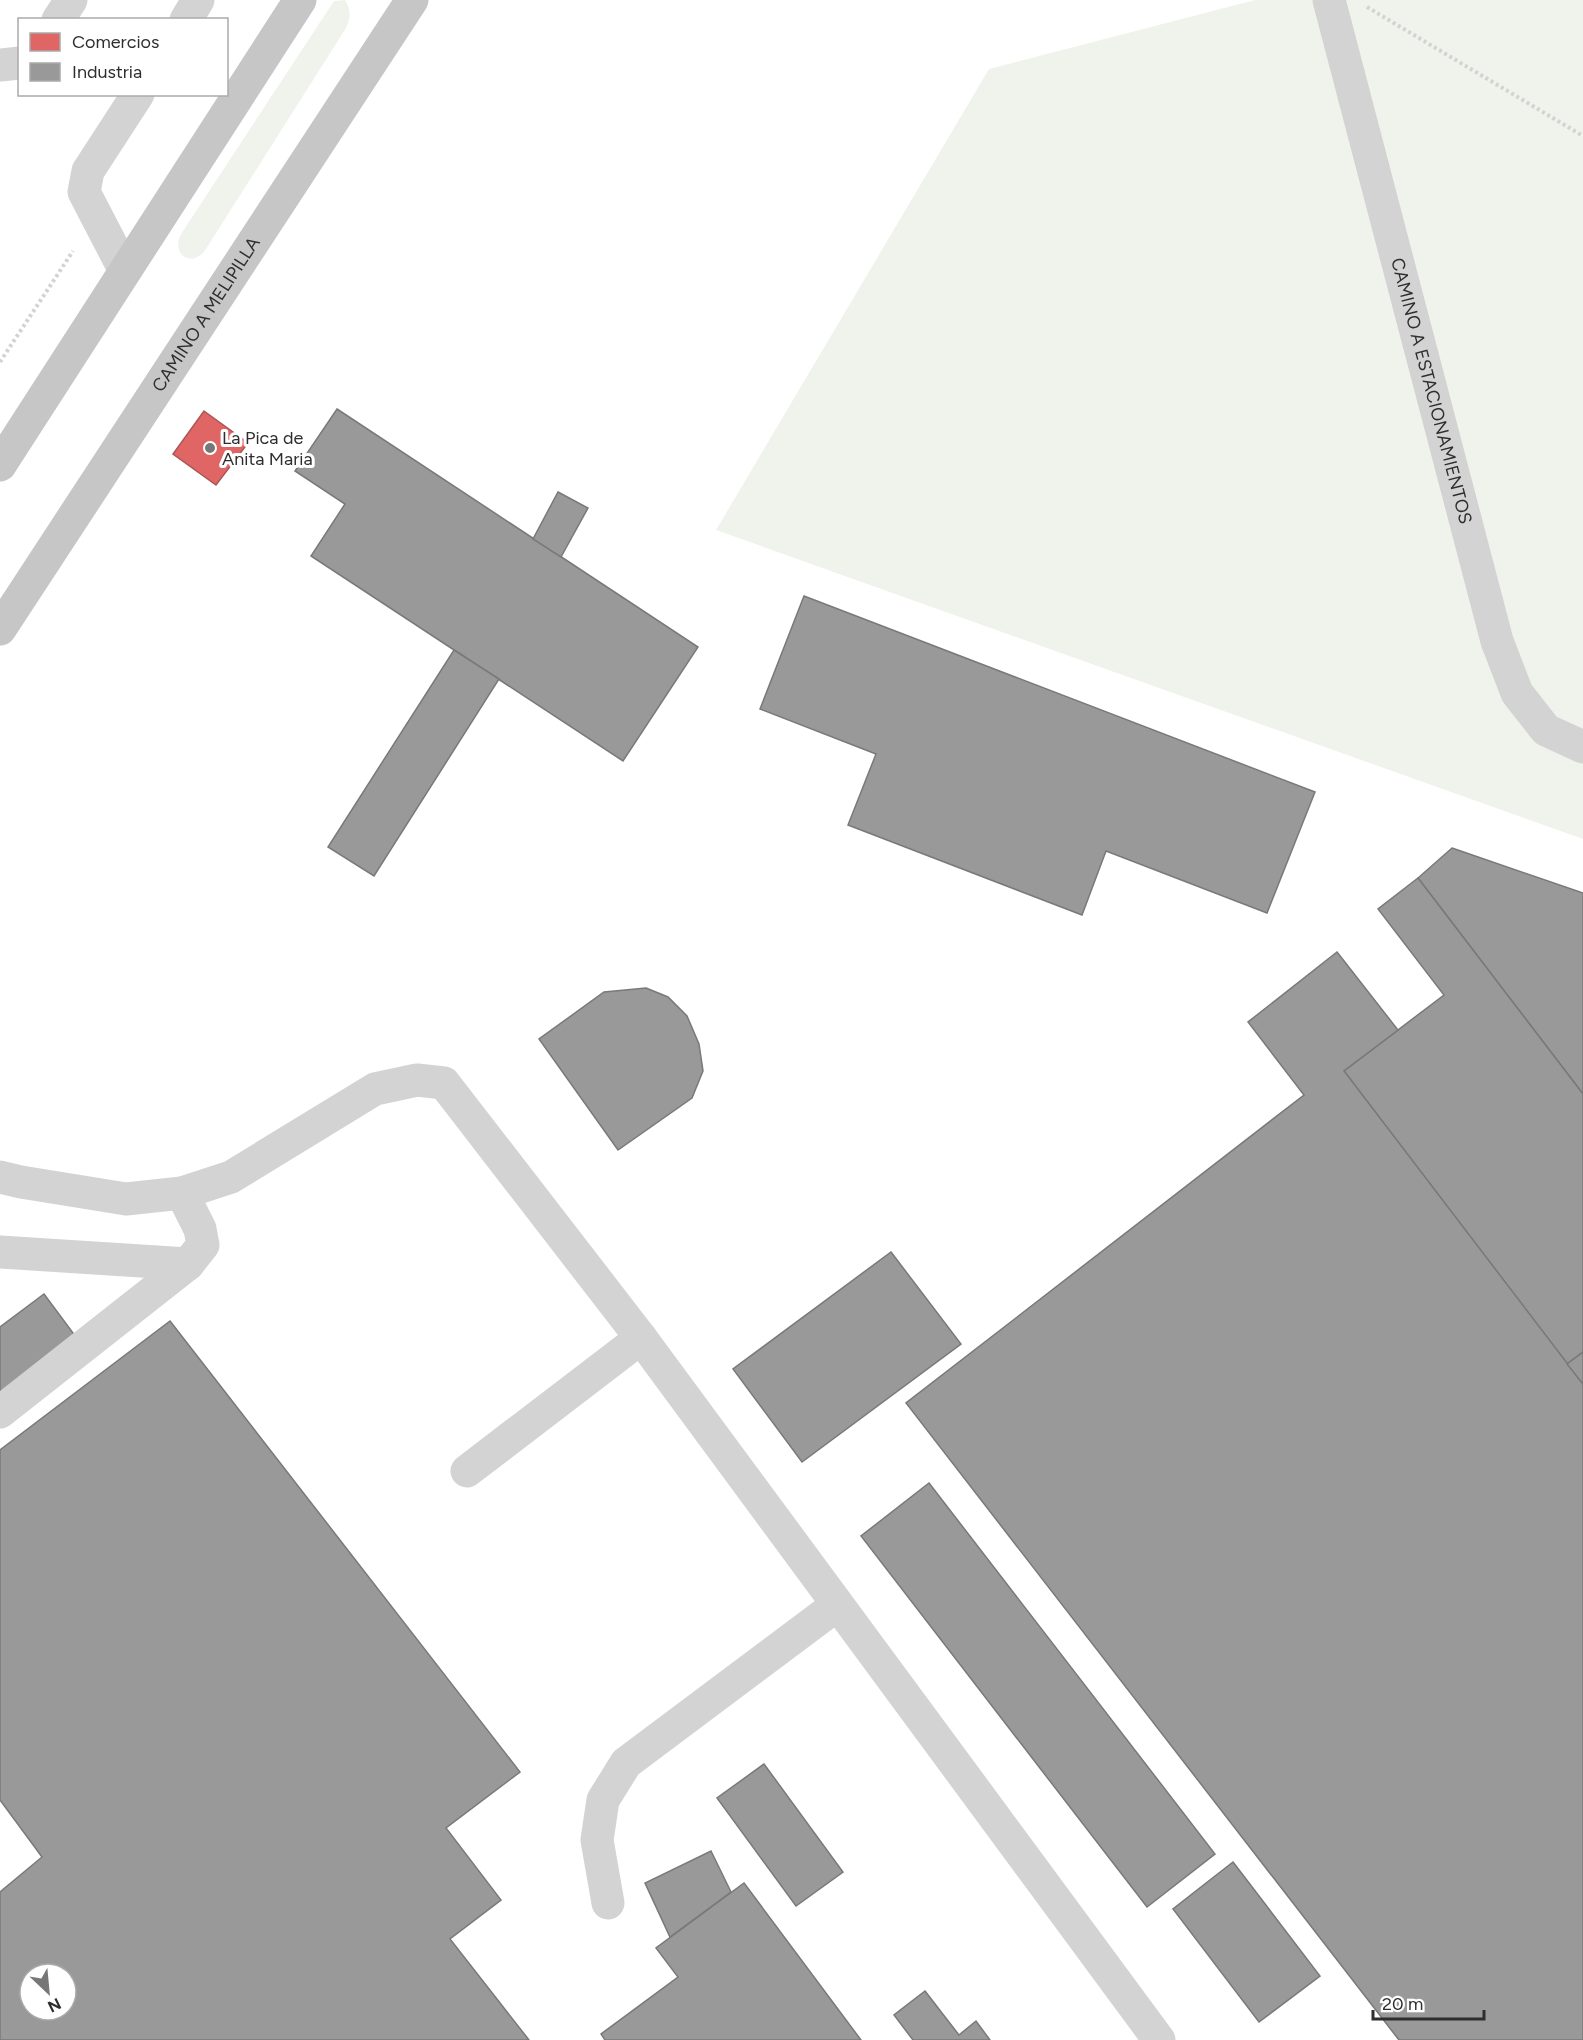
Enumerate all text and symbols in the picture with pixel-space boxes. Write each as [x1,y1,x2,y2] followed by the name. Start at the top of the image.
[18,18,228,96] legend
[72,31,159,53] text: Comercios
[72,61,142,83] text: Industria
[147,233,265,396] street label: CAMINO A MELIPILLA
[1386,255,1477,526] street label: CAMINO A ESTACIONAMIENTOS
[222,427,313,470] place label: La Pica de Anita Maria
[203,441,217,455] marker: La Pica de Anita Maria
[18,1962,78,2022] north arrow
[1373,1983,1484,2021] scale bar
[1382,1993,1423,2015] text: 20 m
[45,1994,64,2016] text: N

